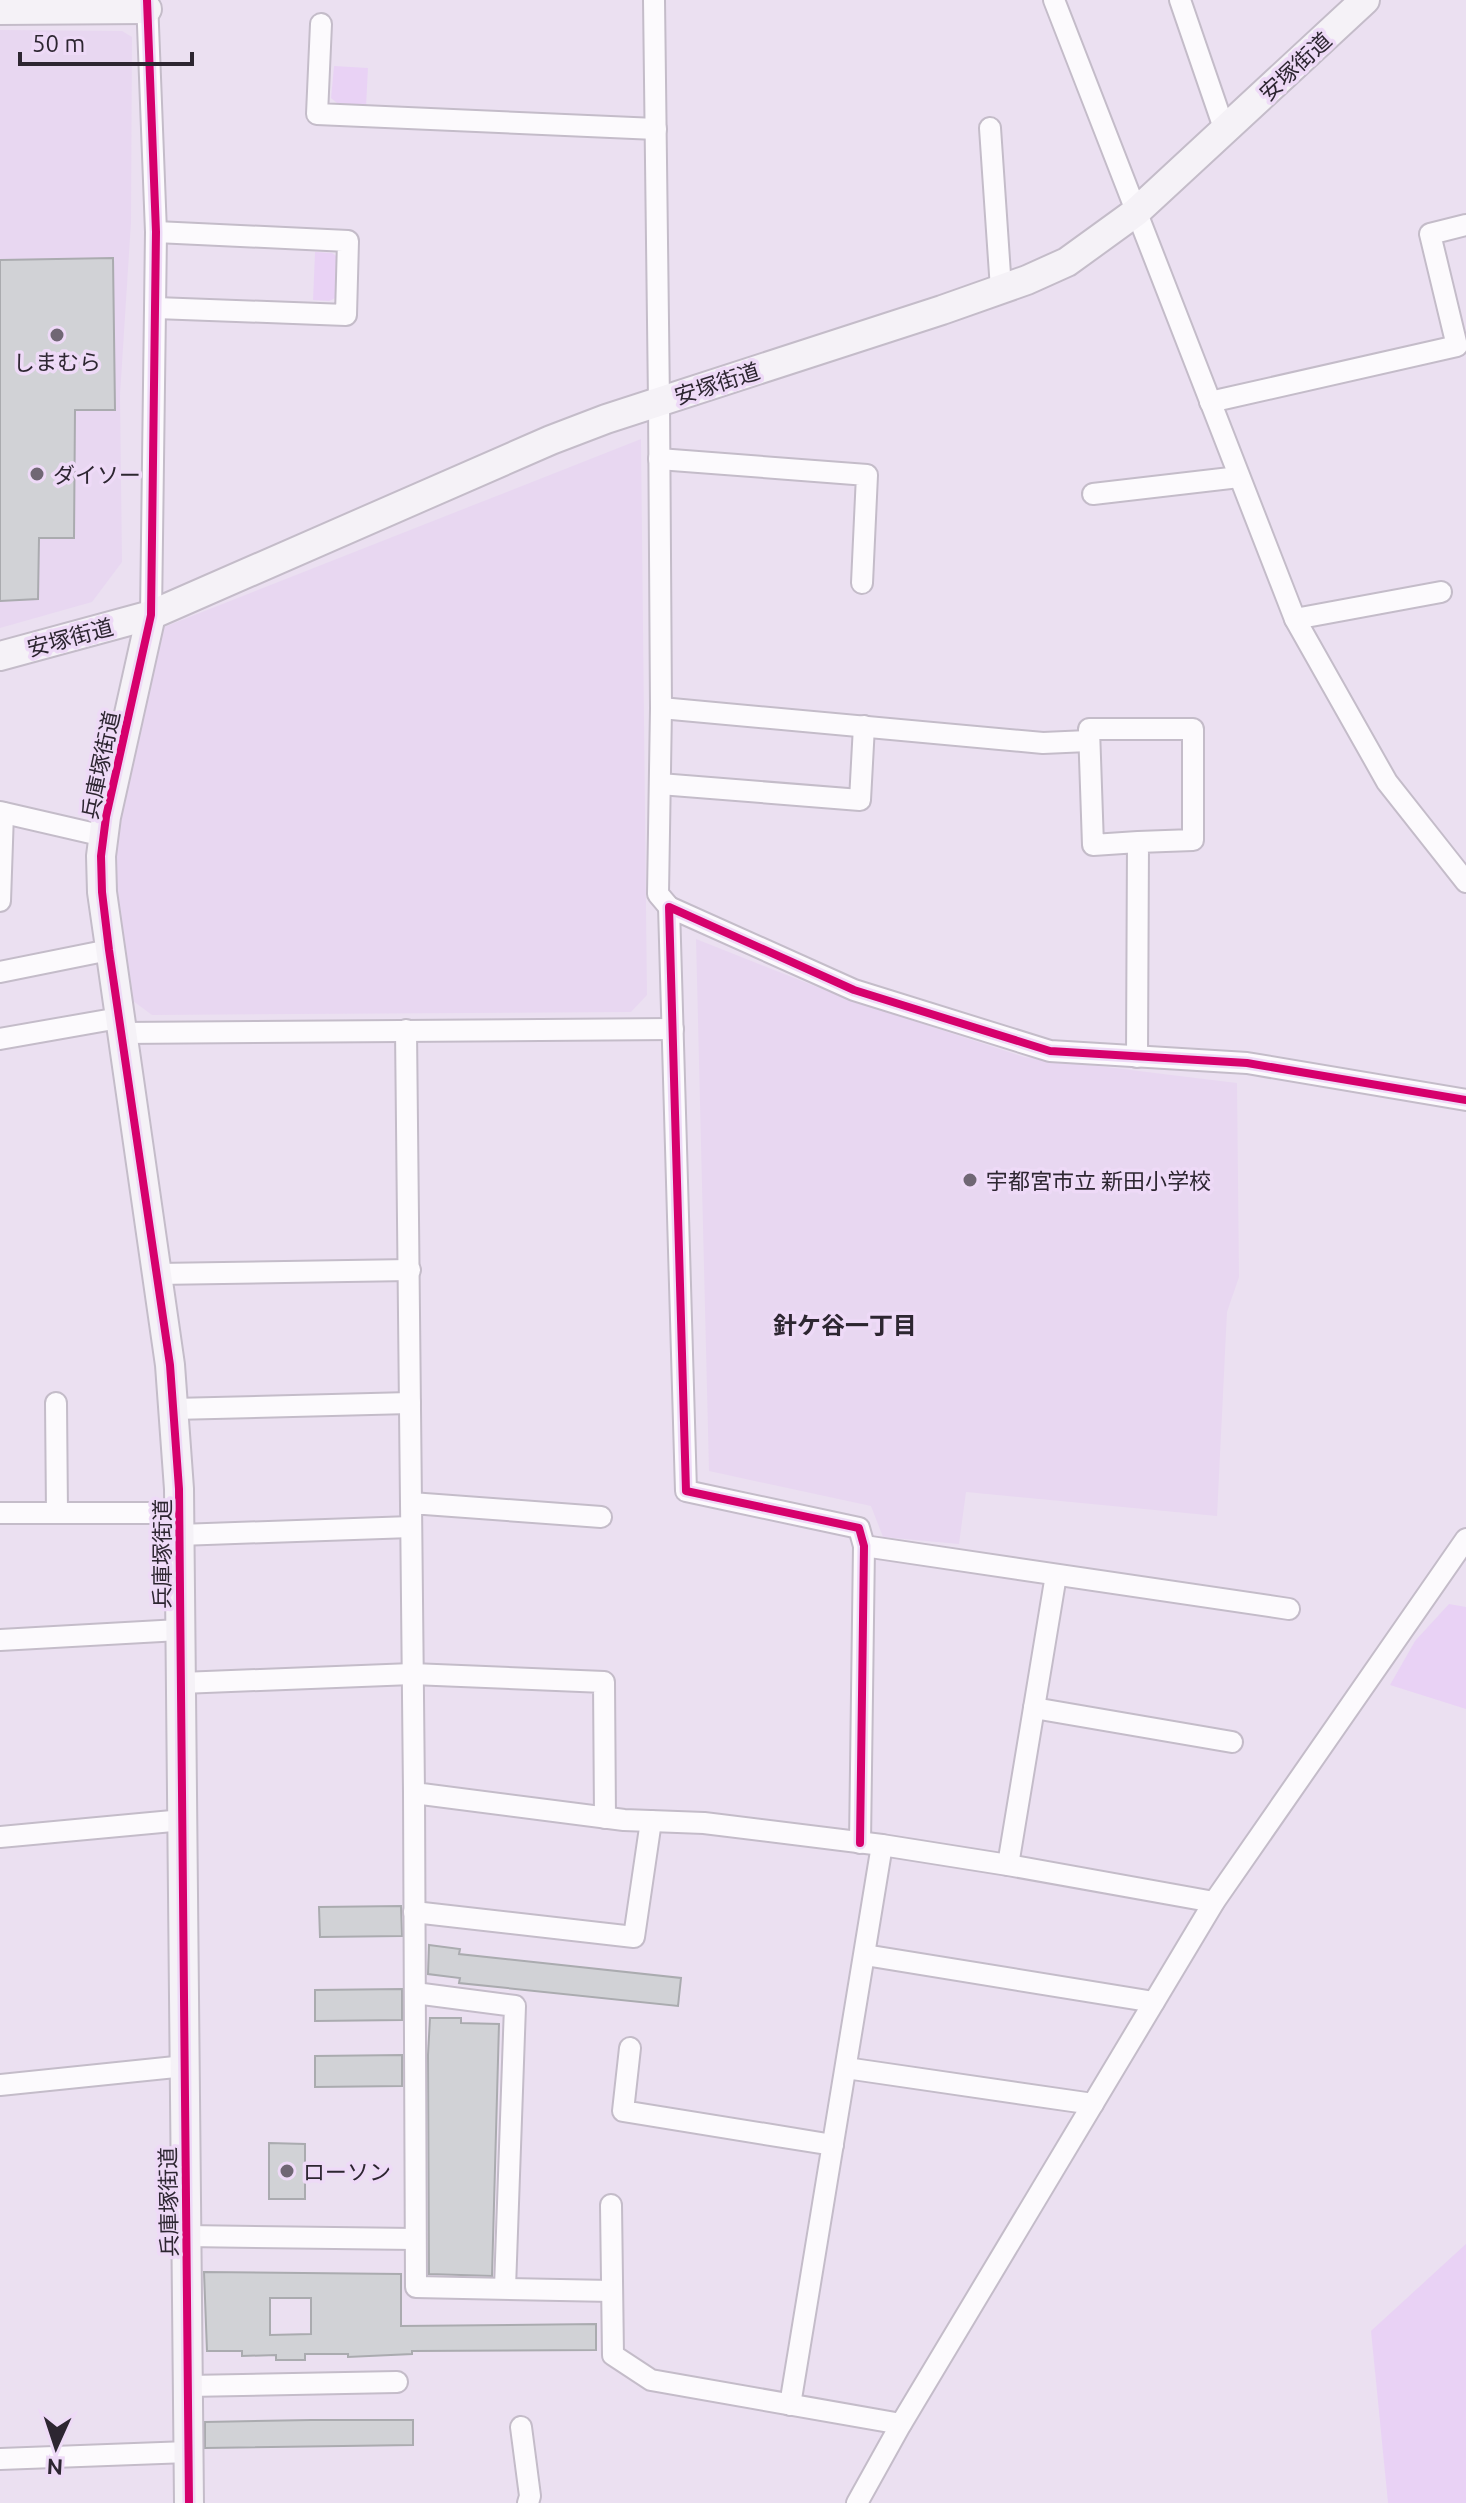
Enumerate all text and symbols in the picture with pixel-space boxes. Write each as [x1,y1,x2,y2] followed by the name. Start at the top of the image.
[20,16,192,66] scale bar
[1254,27,1336,105] street label: 安塚街道
[32,30,85,57] text: 50 m
[48,326,66,344] marker: しまむら
[13,349,101,374] place label: しまむら
[671,358,763,408] street label: 安塚街道
[53,462,141,487] place label: ダイソー
[28,465,46,483] marker: ダイソー
[24,614,116,660] street label: 安塚街道
[76,709,124,821] street label: 兵庫塚街道
[986,1168,1211,1193] place label: 宇都宮市立 新田小学校
[961,1171,979,1189] marker: 宇都宮市立 新田小学校
[773,1312,917,1339] district label: 針ケ谷一丁目
[149,1499,174,1609] street label: 兵庫塚街道
[155,2147,181,2257] street label: 兵庫塚街道
[303,2159,391,2184] place label: ローソン
[278,2162,296,2180] marker: ローソン
[16,2407,96,2487] north arrow
[46,2455,64,2480] text: N

